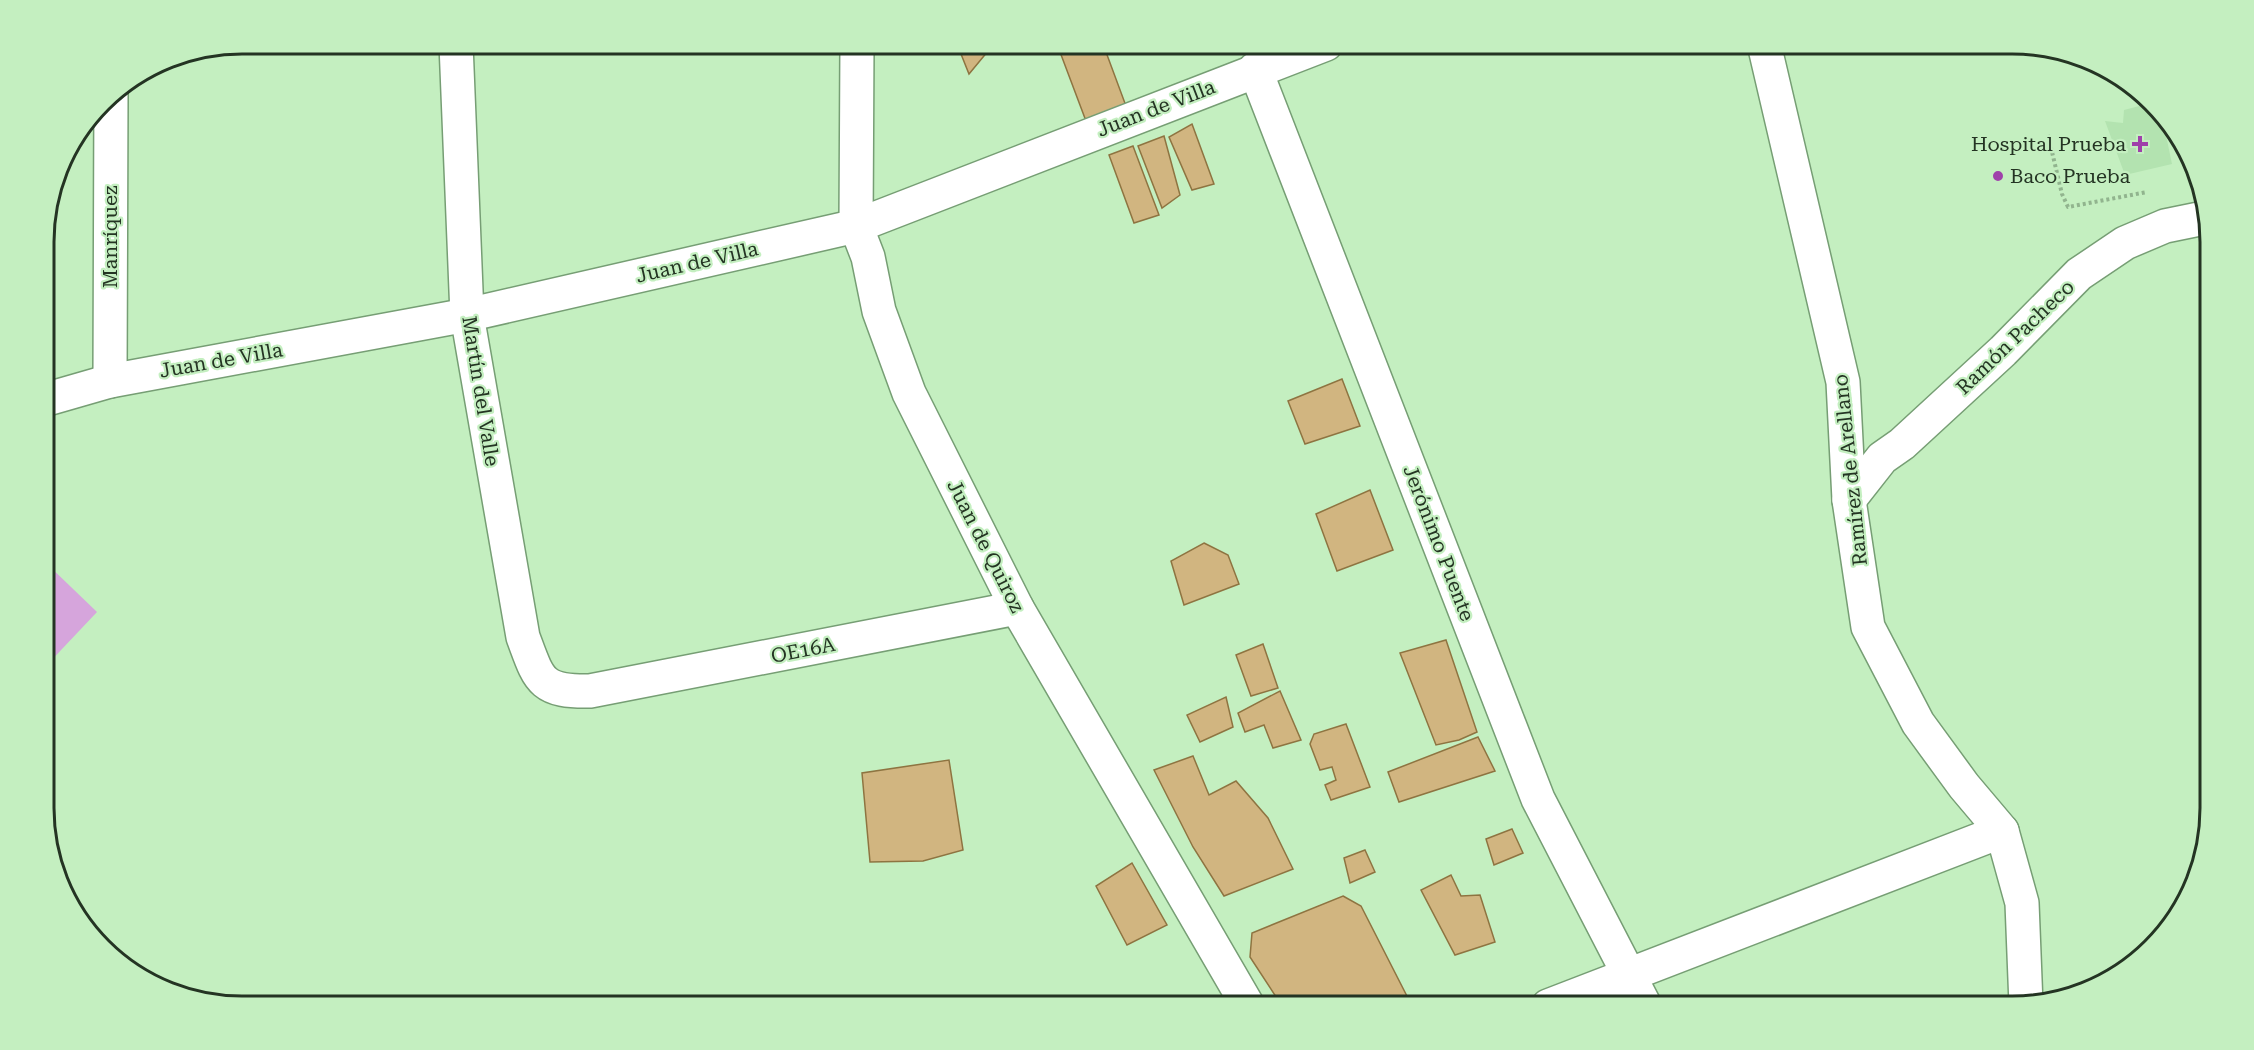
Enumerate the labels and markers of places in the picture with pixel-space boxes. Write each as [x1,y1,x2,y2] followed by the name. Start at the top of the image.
[1971,132,2126,156] place label: Hospital Prueba
[2131,135,2149,153] marker: Hospital Prueba
[2010,164,2131,188] place label: Baco Prueba
[1991,169,2005,183] marker: Baco Prueba

